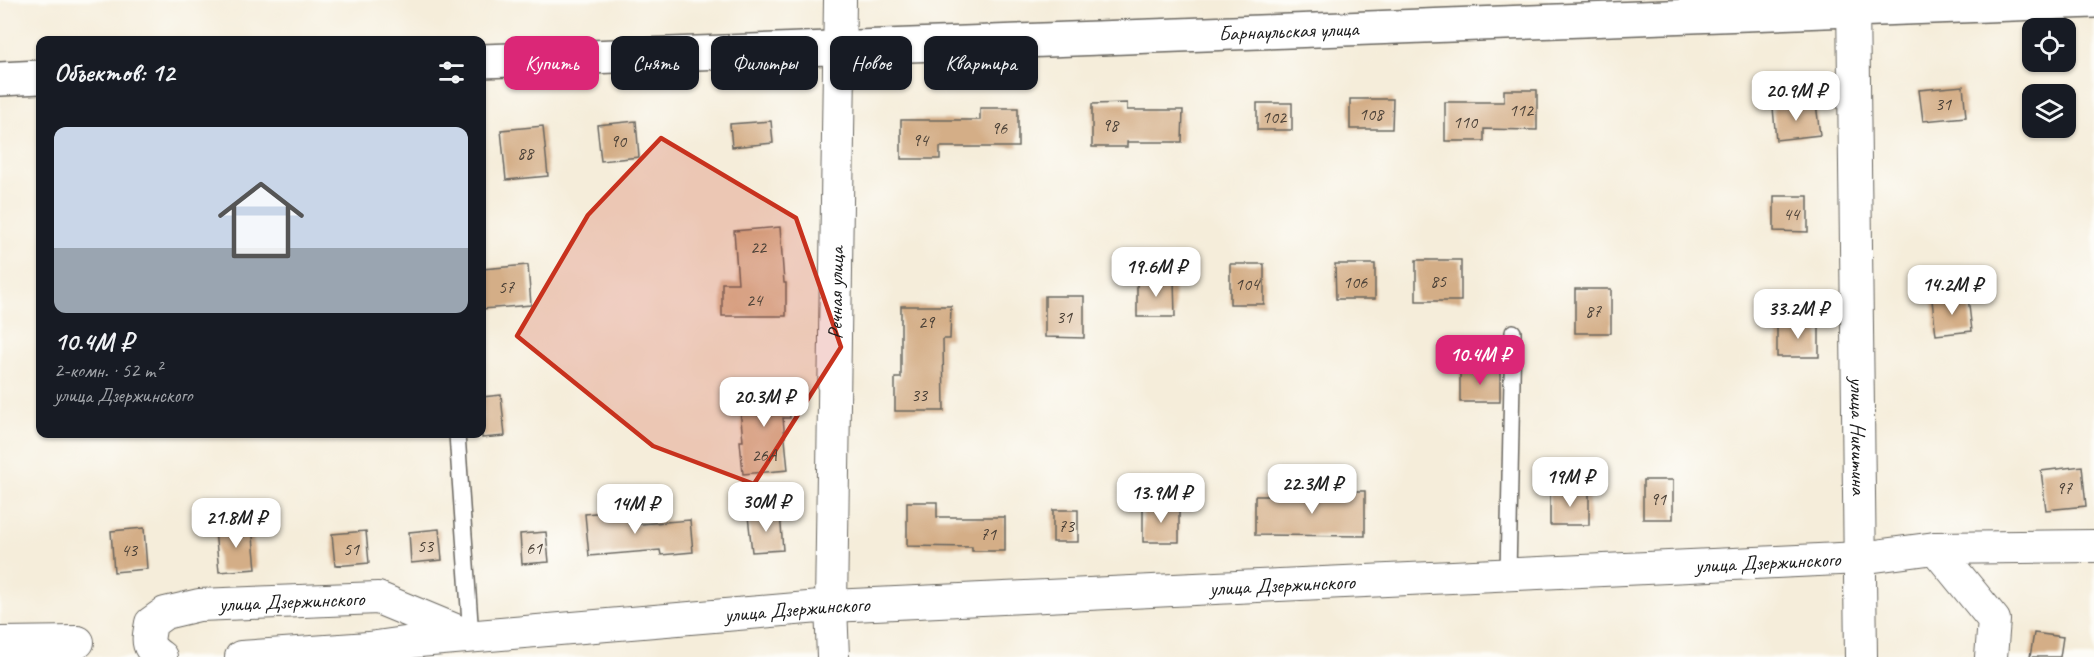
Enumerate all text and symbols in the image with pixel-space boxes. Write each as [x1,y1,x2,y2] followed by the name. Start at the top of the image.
[1218,15,1361,47] street label: Барнаульская улица
[2022,18,2076,138] map controls
[2022,18,2076,72] button: locate
[504,36,599,90] chip: Купить
[611,36,699,90] chip: Снять
[711,36,818,90] chip: Фильтры
[830,36,912,90] chip: Новое
[924,36,1038,90] chip: Квартира
[54,56,174,89] text: Объектов: 12
[435,56,468,89] icon: filters
[1741,71,1851,122] pin: 20.9M ₽
[1766,78,1826,103] text: 20.9M ₽
[2022,84,2076,138] button: layers
[1935,93,1952,115] house number: 31
[1509,99,1535,121] house number: 112
[1359,103,1385,125] house number: 108
[1262,106,1288,128] house number: 102
[1453,111,1479,133] house number: 110
[1102,114,1120,136] house number: 98
[991,117,1008,139] house number: 96
[912,129,930,151] house number: 94
[610,130,628,152] house number: 90
[517,142,535,164] house number: 88
[207,166,315,274] icon: home
[1783,203,1801,225] house number: 44
[750,236,768,258] house number: 22
[822,244,849,340] street label: Речная улица
[1101,247,1211,298] pin: 19.6M ₽
[1126,254,1186,279] text: 19.6M ₽
[1897,265,2007,316] pin: 14.2M ₽
[1430,270,1447,292] house number: 85
[1343,271,1368,293] house number: 106
[1922,272,1982,297] text: 14.2M ₽
[1235,273,1261,295] house number: 104
[498,276,515,298] house number: 57
[746,289,764,311] house number: 24
[1743,289,1853,340] pin: 33.2M ₽
[1768,296,1828,321] text: 33.2M ₽
[1585,300,1602,322] house number: 87
[1056,306,1073,328] house number: 31
[918,311,936,333] house number: 29
[54,325,133,358] text: 10.4M ₽
[1425,335,1535,386] pin: 10.4M ₽
[1450,342,1510,367] text: 10.4M ₽
[54,358,162,383] text: 2-комн. · 52 m²
[1845,375,1872,497] street label: улица Никитина
[709,377,819,428] pin: 20.3M ₽
[54,383,193,408] text: улица Дзержинского
[734,384,794,409] text: 20.3M ₽
[911,384,929,406] house number: 33
[751,444,778,466] house number: 26А
[1528,457,1612,508] pin: 19M ₽
[1257,464,1367,515] pin: 22.3M ₽
[1546,464,1594,489] text: 19M ₽
[1282,471,1342,496] text: 22.3M ₽
[1106,473,1216,524] pin: 13.9M ₽
[2056,477,2073,499] house number: 97
[1131,480,1191,505] text: 13.9M ₽
[724,482,808,533] pin: 30M ₽
[593,484,677,535] pin: 14M ₽
[1650,488,1667,510] house number: 91
[742,489,790,514] text: 30M ₽
[611,491,659,516] text: 14M ₽
[181,498,291,549] pin: 21.8M ₽
[206,505,266,530] text: 21.8M ₽
[1058,515,1076,537] house number: 73
[980,523,997,545] house number: 71
[417,535,435,557] house number: 53
[526,537,543,559] house number: 61
[343,538,360,560] house number: 51
[121,539,139,561] house number: 43
[1692,546,1843,579] street label: улица Дзержинского
[1207,568,1357,601] street label: улица Дзержинского
[216,585,367,617] street label: улица Дзержинского
[721,591,872,628] street label: улица Дзержинского

